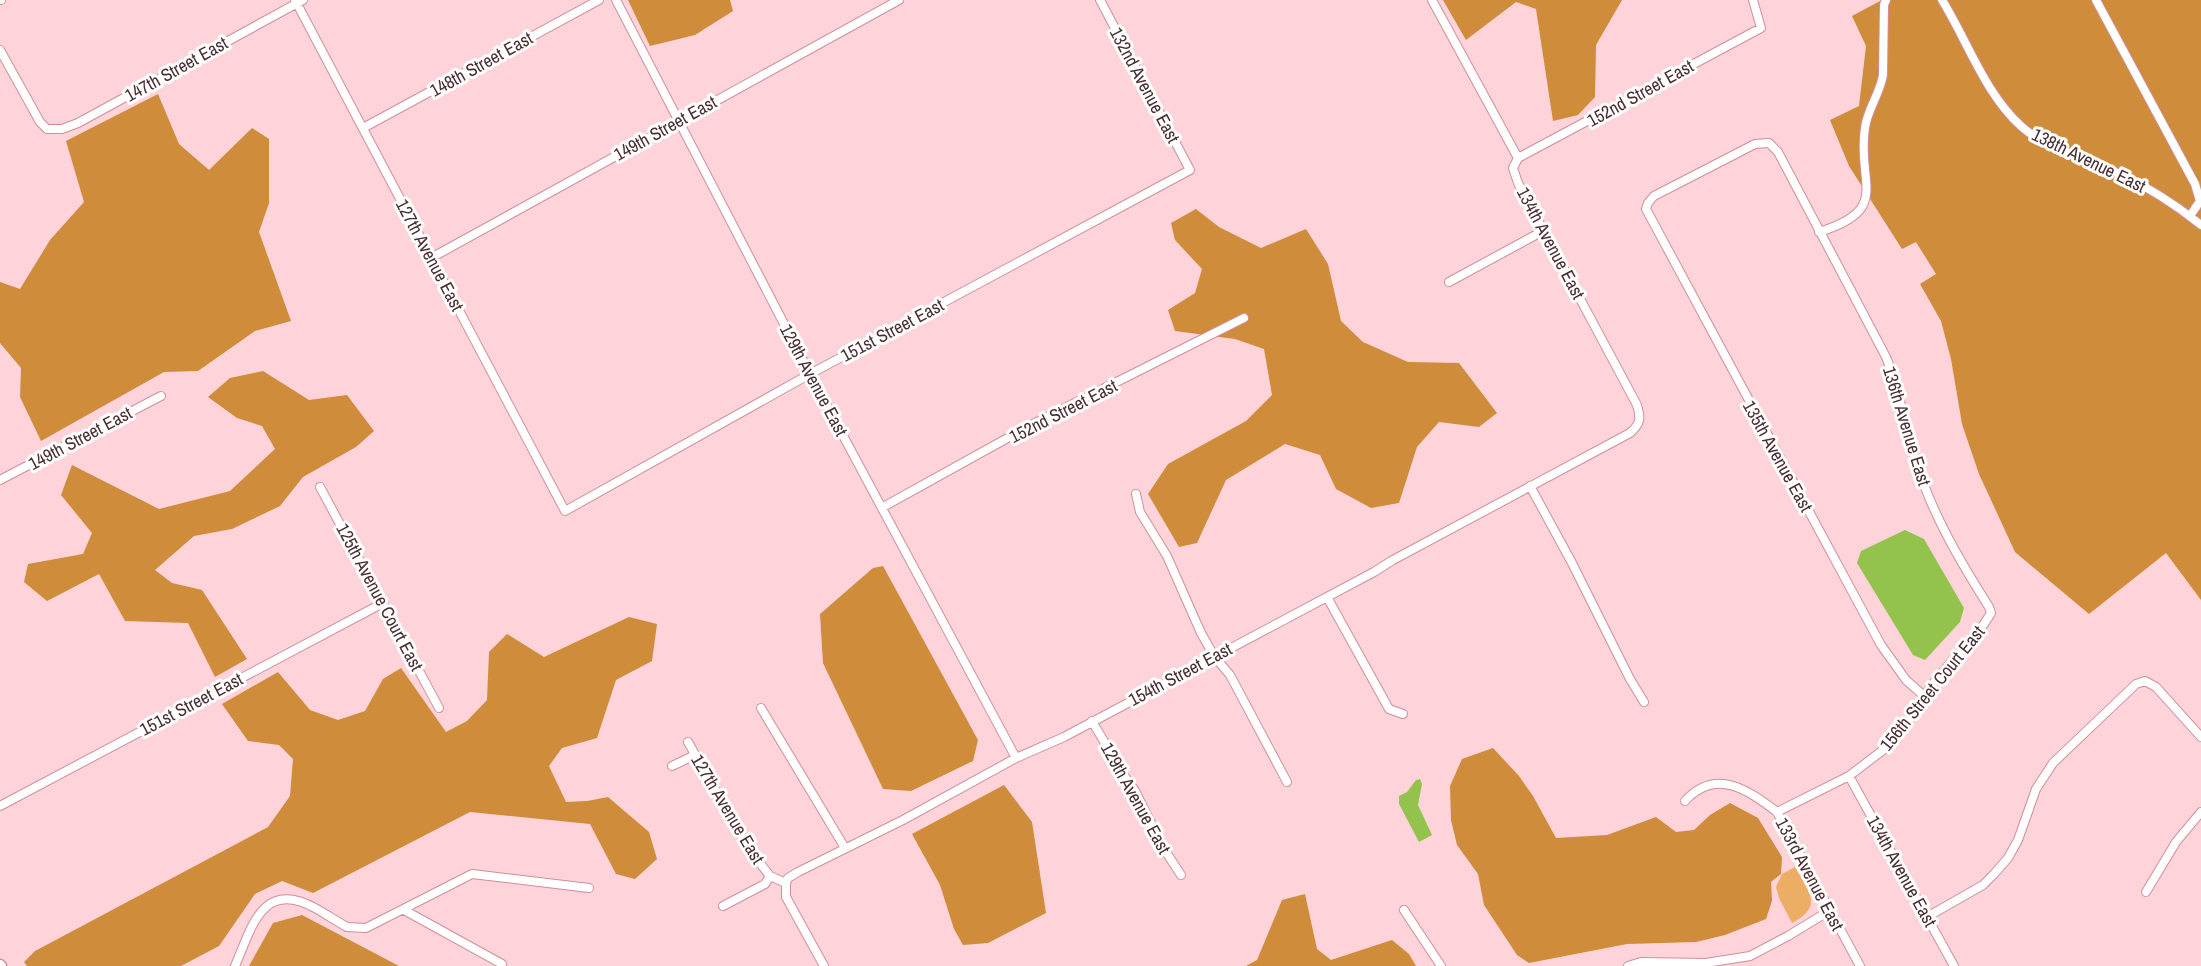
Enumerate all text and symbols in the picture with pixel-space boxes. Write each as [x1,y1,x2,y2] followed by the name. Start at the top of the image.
[1104,23,1186,147] street label: 132nd Avenue East
[425,25,537,103] street label: 148th Street East
[120,30,232,108] street label: 147th Street East
[1582,53,1698,133] street label: 152nd Street East
[609,89,721,167] street label: 149th Street East
[2028,122,2150,198] street label: 138th Avenue East
[1511,183,1591,303] street label: 134th Avenue East
[390,195,470,315] street label: 127th Avenue East
[836,292,948,368] street label: 151st Street East
[774,320,854,440] street label: 129th Avenue East
[1877,363,1937,489] street label: 136th Avenue East
[1005,373,1121,449] street label: 152nd Street East
[1737,396,1819,516] street label: 135th Avenue East
[24,400,136,476] street label: 149th Street East
[330,519,430,675] street label: 125th Avenue Court East
[1874,620,1990,756] street label: 156th Street Court East
[1124,636,1236,712] street label: 154th Street East
[135,666,247,742] street label: 151st Street East
[1095,738,1177,858] street label: 129th Avenue East
[685,750,771,868] street label: 127th Avenue East
[1861,811,1943,931] street label: 134th Avenue East
[1770,813,1850,935] street label: 133rd Avenue East

